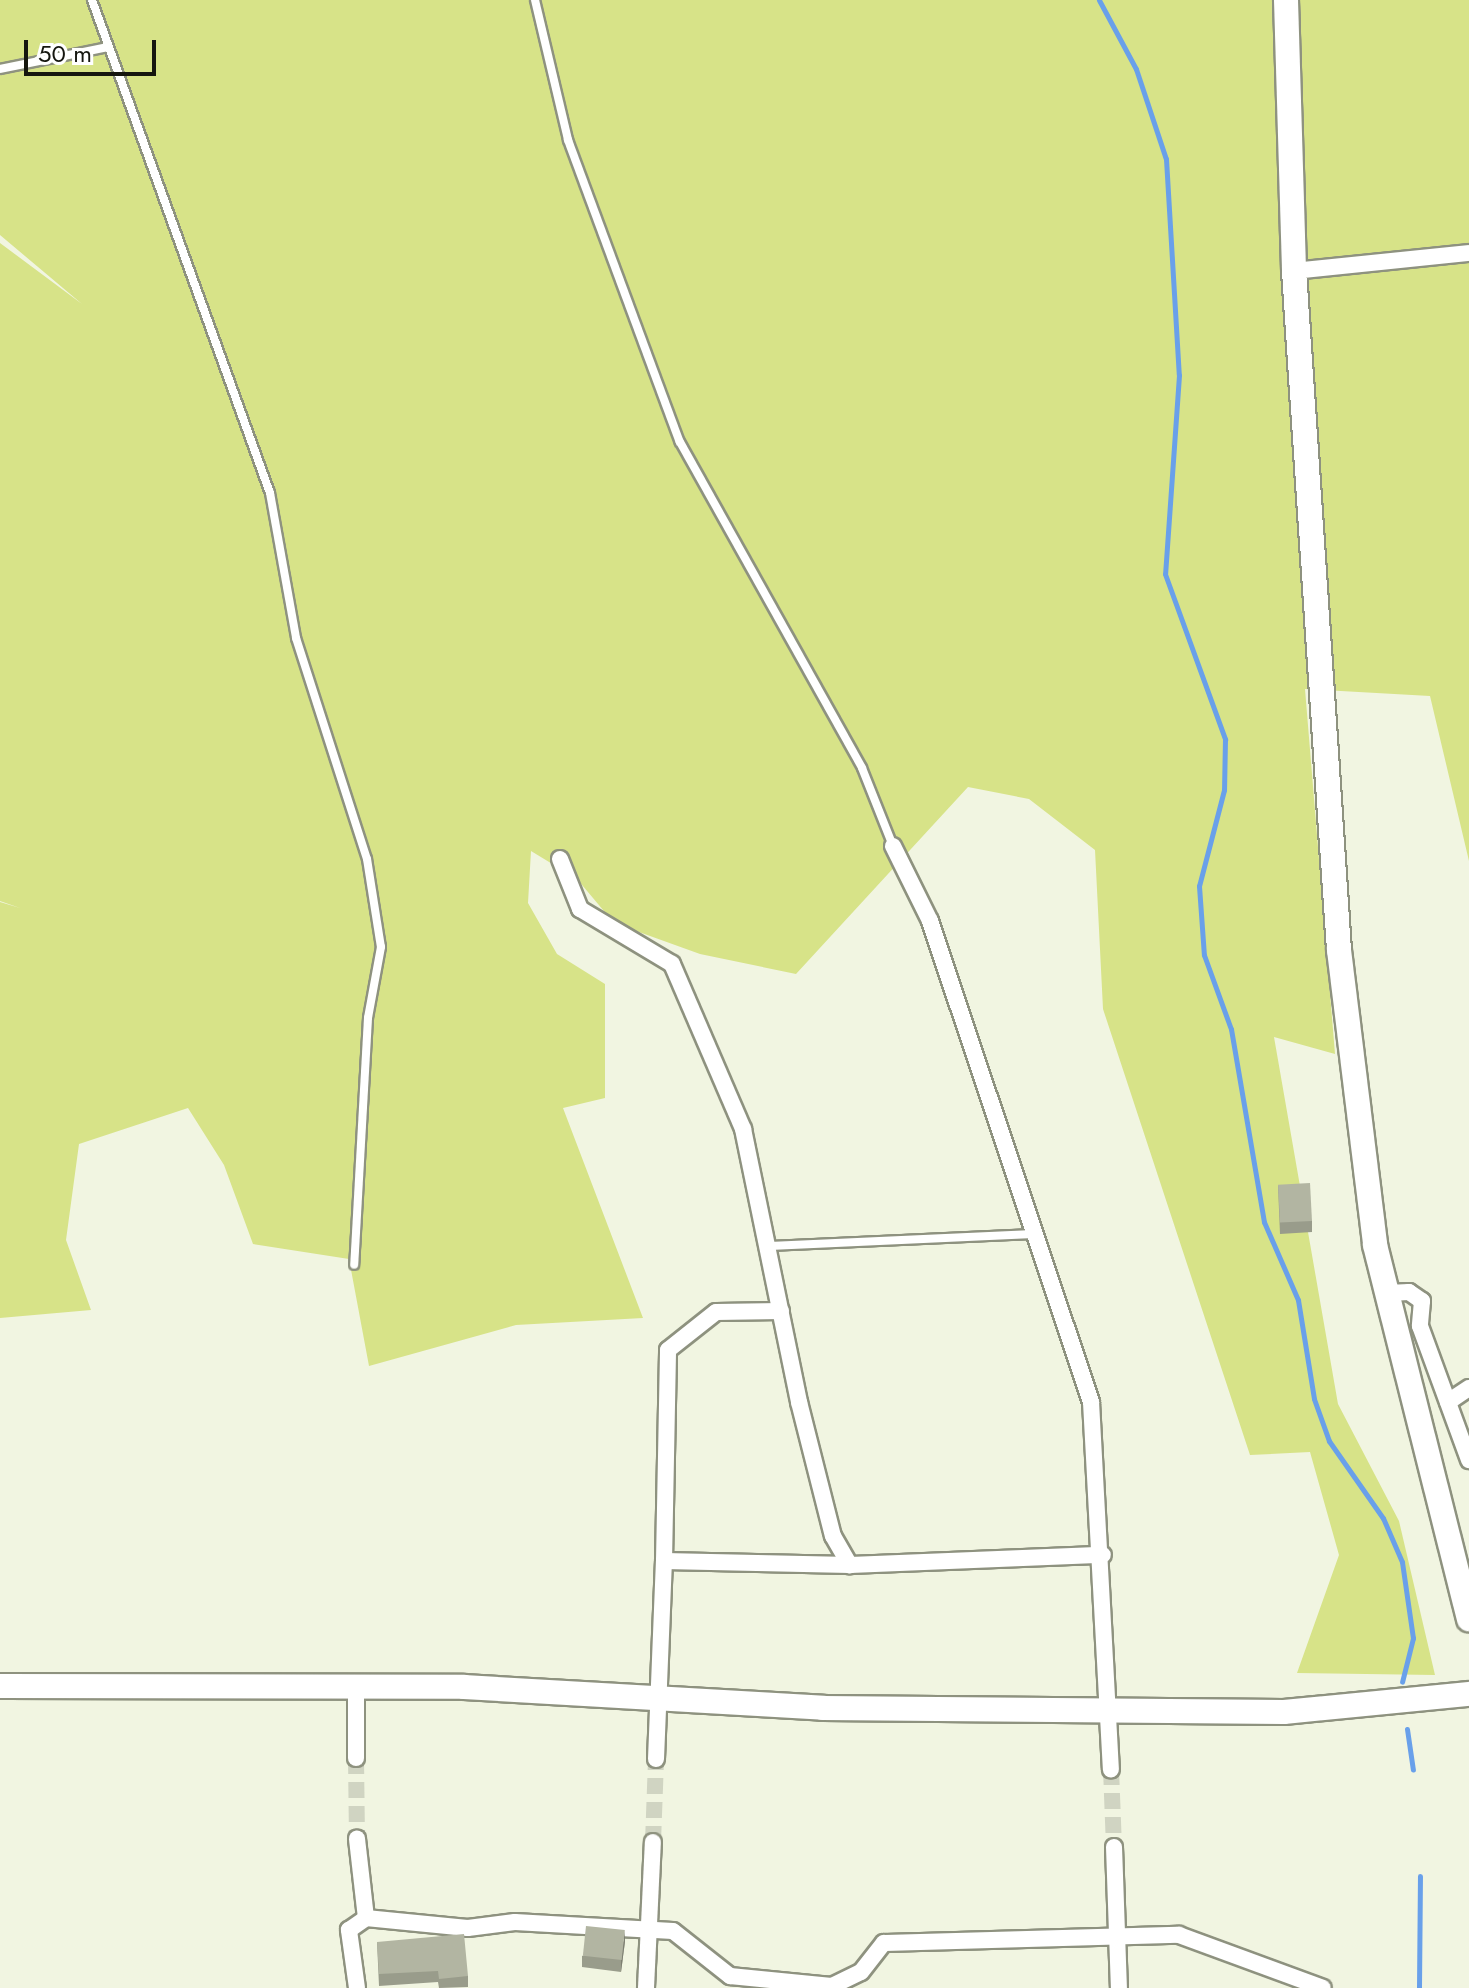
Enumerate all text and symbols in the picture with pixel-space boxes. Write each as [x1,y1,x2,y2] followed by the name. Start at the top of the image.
[28,24,160,74] scale bar
[38,36,92,71] text: 50 m

